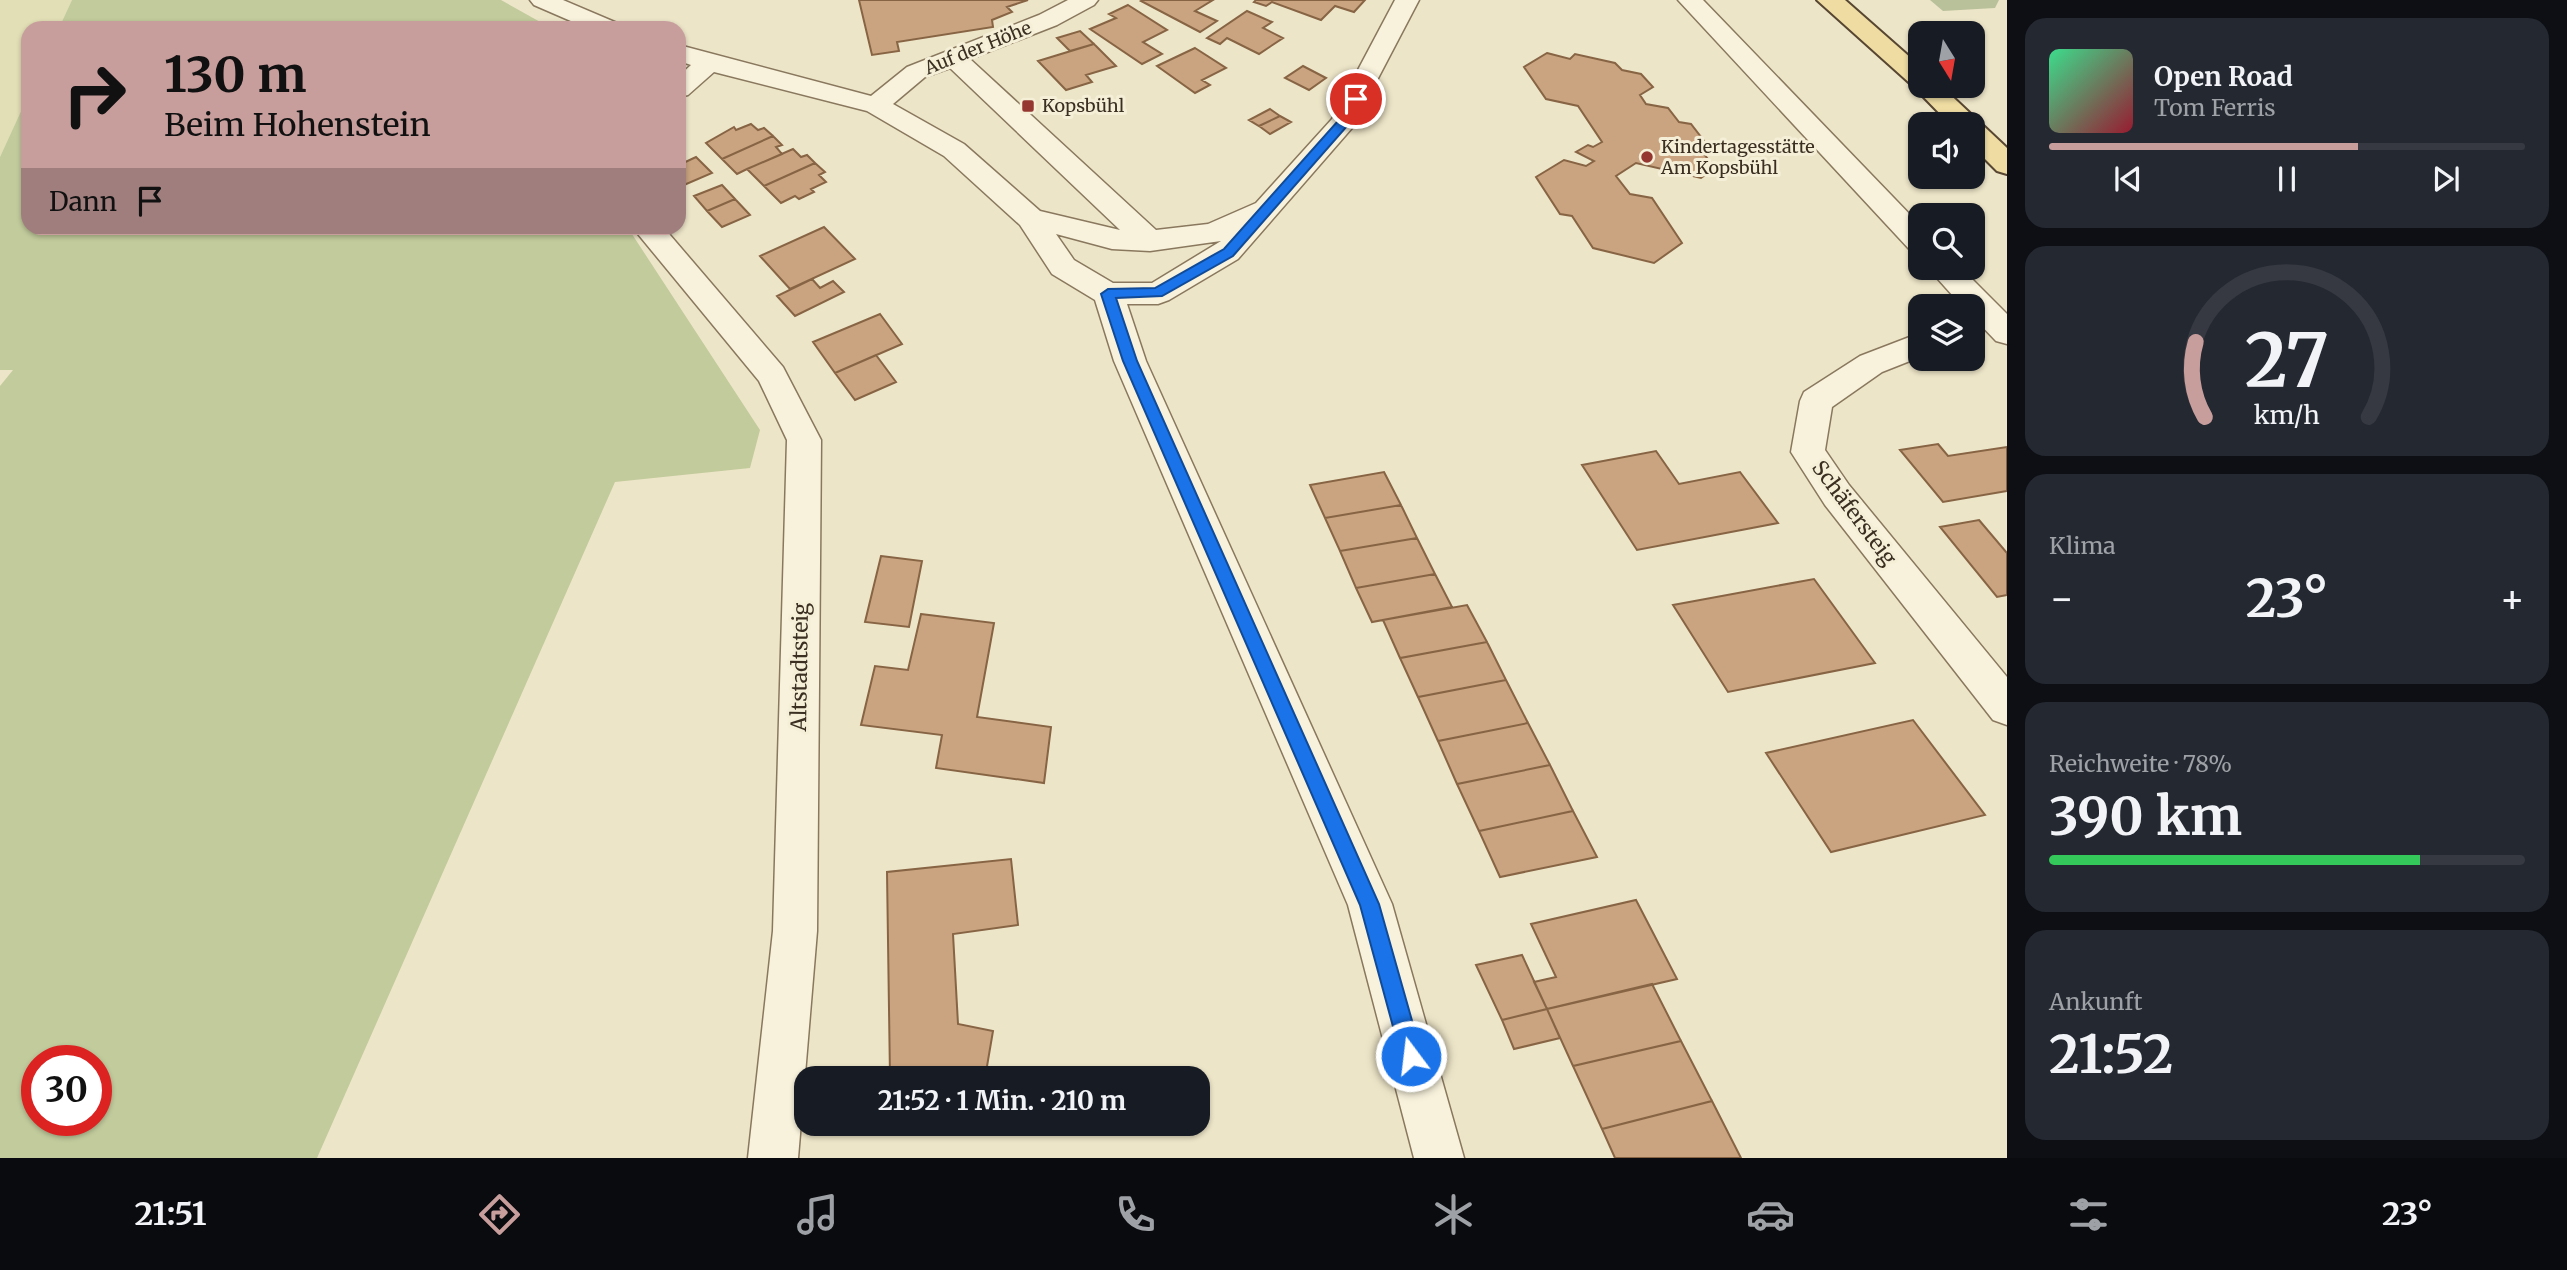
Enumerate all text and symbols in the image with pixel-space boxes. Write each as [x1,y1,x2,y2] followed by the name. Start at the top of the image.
[920,16,1035,80] street label: Auf der Höhe
[1908,21,1984,98] north arrow
[1908,21,1985,371] map controls
[164,44,307,105] text: 130 m
[49,49,140,140] icon: right
[2154,60,2293,93] text: Open Road
[1326,69,1386,129] pin
[1337,80,1375,118] icon: arrive
[2154,93,2276,122] text: Tom Ferris
[1042,94,1125,117] place label: Kopsbühl
[1020,98,1036,114] marker: Kopsbühl
[164,105,431,145] text: Beim Hohenstein
[1908,112,1985,189] button: sound
[1660,135,1815,179] place label: Kindertagesstätte Am Kopsbühl
[1639,149,1655,165] marker: Kindertagesstätte Am Kopsbühl
[2109,160,2147,198] icon: previous
[2268,160,2306,198] icon: pause
[2427,160,2465,198] icon: next
[131,182,169,220] icon: arrive
[49,185,117,218] text: Dann
[1908,203,1985,280] button: search
[1908,294,1985,371] button: layers
[2245,315,2329,407] text: 27
[2254,399,2320,431] text: km/h
[1806,455,1903,571] street label: Schäfersteig
[2049,531,2116,560] text: Klima
[2246,566,2328,631] text: 23°
[2049,575,2074,622] text: −
[2500,575,2525,622] text: +
[785,602,814,733] street label: Altstadtsteig
[2049,749,2232,778] text: Reichweite · 78%
[2049,784,2242,849] text: 390 km
[2049,987,2142,1016] text: Ankunft
[1374,1019,1448,1093] position arrow
[2049,1022,2173,1087] text: 21:52
[21,1045,112,1136] speed limit sign: 30
[878,1084,1126,1117] text: 21:52 · 1 Min. · 210 m
[475,1190,524,1239] icon: directions
[793,1190,842,1239] icon: music
[1111,1190,1160,1239] icon: phone
[1429,1190,1478,1239] icon: climate
[1746,1190,1795,1239] icon: car
[2064,1190,2113,1239] icon: filters
[134,1194,207,1234] text: 21:51
[2382,1194,2433,1234] text: 23°

